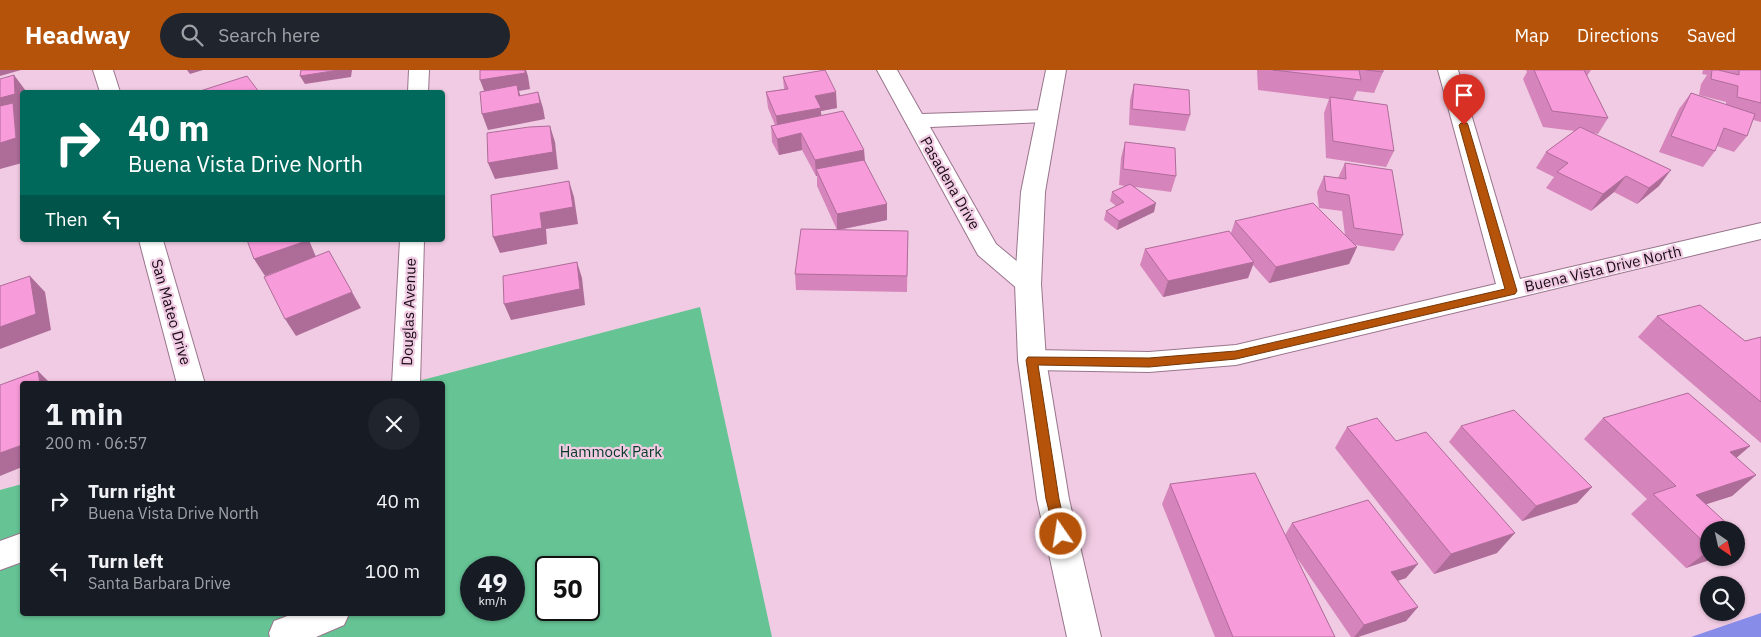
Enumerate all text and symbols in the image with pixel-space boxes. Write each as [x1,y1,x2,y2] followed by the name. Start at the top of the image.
[160,13,510,58] search box
[25,19,130,51] text: Headway
[178,21,206,49] icon: search
[218,23,320,47] text: Search here
[1514,24,1549,47] text: Map
[1577,24,1659,47] text: Directions
[1687,24,1736,47] text: Saved
[1443,74,1485,125] pin
[1450,81,1478,109] icon: arrive
[128,105,210,151] text: 40 m
[45,110,110,175] icon: right
[916,133,985,233] street label: Pasadena Drive
[128,149,363,178] text: Buena Vista Drive North
[98,205,126,233] icon: left
[45,207,88,231] text: Then
[1523,241,1683,296] street label: Buena Vista Drive North
[147,257,196,367] street label: San Mateo Drive
[397,258,420,366] street label: Douglas Avenue
[45,394,123,433] text: 1 min
[368,398,420,450] button: close
[45,433,147,453] text: 200 m · 06:57
[560,442,662,461] park label: Hammock Park
[88,479,175,503] text: Turn right
[45,487,73,515] icon: right
[376,489,420,513] text: 40 m
[88,503,259,523] text: Buena Vista Drive North
[1034,507,1086,559] position arrow
[1700,521,1745,566] north arrow
[1700,521,1745,621] map controls
[88,549,164,573] text: Turn left
[535,556,600,621] speed limit sign: 50
[45,557,73,585] icon: left
[365,559,420,583] text: 100 m
[477,566,508,599] text: 49
[88,573,231,593] text: Santa Barbara Drive
[1700,576,1745,621] button: search
[478,593,507,608] text: km/h

